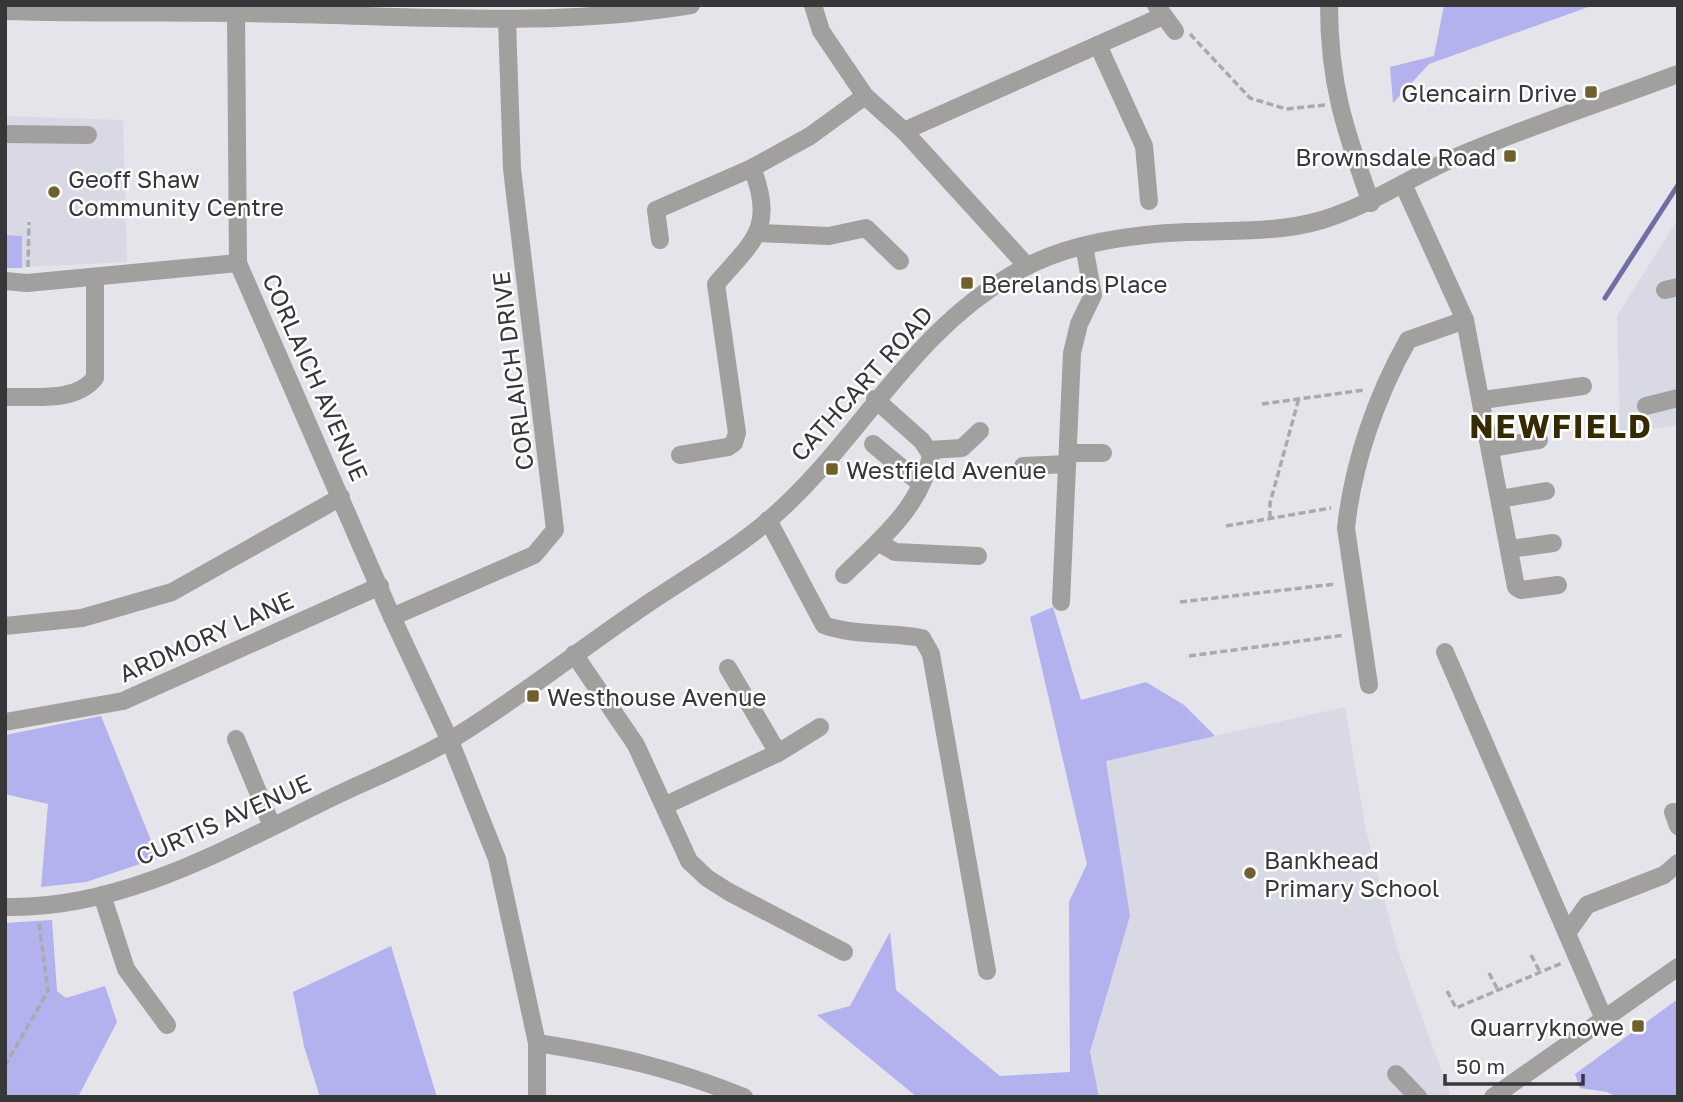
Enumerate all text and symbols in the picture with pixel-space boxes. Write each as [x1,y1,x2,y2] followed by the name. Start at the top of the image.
[1401,78,1577,107] place label: Glencairn Drive
[1583,84,1599,100] marker: Glencairn Drive
[1295,142,1496,171] place label: Brownsdale Road
[1502,148,1518,164] marker: Brownsdale Road
[68,164,284,221] place label: Geoff Shaw Community Centre
[46,184,62,200] marker: Geoff Shaw Community Centre
[257,269,375,485] street label: CORLAICH AVENUE
[981,269,1167,298] place label: Berelands Place
[485,270,539,472] street label: CORLAICH DRIVE
[959,275,975,291] marker: Berelands Place
[784,300,938,466] street label: CATHCART ROAD
[1469,407,1653,445] district label: NEWFIELD
[846,455,1046,484] place label: Westfield Avenue
[824,461,840,477] marker: Westfield Avenue
[114,585,298,687] street label: ARDMORY LANE
[547,682,766,711] place label: Westhouse Avenue
[525,688,541,704] marker: Westhouse Avenue
[131,767,315,871] street label: CURTIS AVENUE
[1264,845,1440,902] place label: Bankhead Primary School
[1242,865,1258,881] marker: Bankhead Primary School
[1470,1012,1624,1041] place label: Quarryknowe
[1630,1018,1646,1034] marker: Quarryknowe
[1445,1042,1583,1086] scale bar
[1456,1053,1505,1079] text: 50 m

